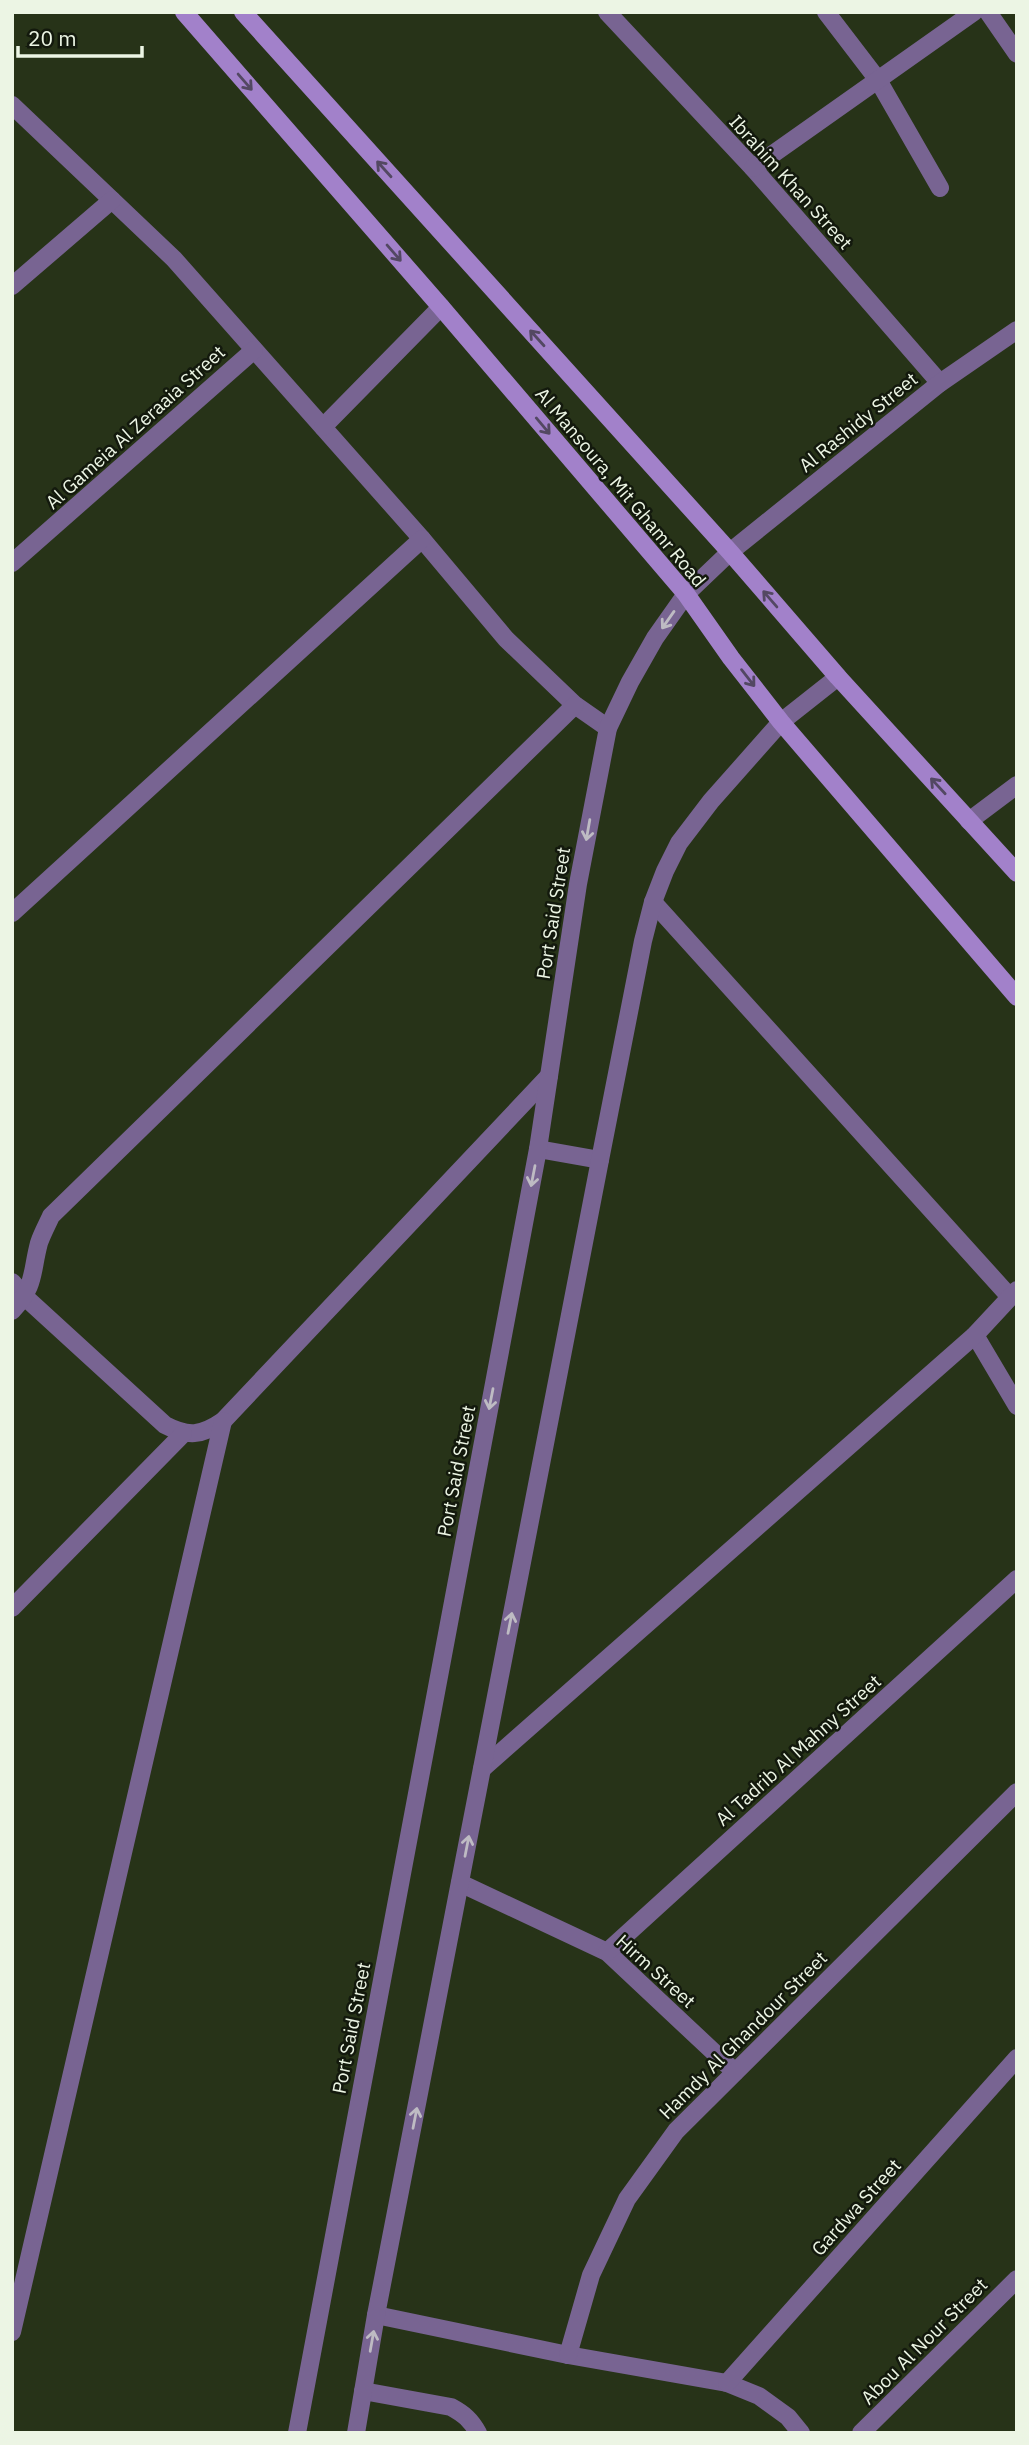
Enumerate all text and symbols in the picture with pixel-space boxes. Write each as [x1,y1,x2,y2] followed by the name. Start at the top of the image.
[18,14,142,58] scale bar
[28,24,77,52] text: 20 m
[237,73,253,91] one-way arrow
[724,110,858,254] street label: Ibrahim Khan Street
[376,161,393,178] one-way arrow
[386,244,402,262] one-way arrow
[529,329,545,347] one-way arrow
[40,340,230,514] street label: Al Gameia Al Zeraaia Street
[794,367,922,477] street label: Al Rashidy Street
[531,382,711,592] street label: Al Mansoura, Mit Ghamr Road
[535,417,551,435] one-way arrow
[762,590,778,608] one-way arrow
[661,610,675,629] one-way arrow
[740,669,755,687] one-way arrow
[930,778,946,796] one-way arrow
[581,818,594,841] one-way arrow
[531,845,575,981] street label: Port Said Street
[525,1164,539,1186] one-way arrow
[483,1387,497,1410] one-way arrow
[431,1403,481,1539] street label: Port Said Street
[504,1612,518,1635] one-way arrow
[710,1669,886,1831] street label: Al Tadrib Al Mahny Street
[461,1835,474,1858] one-way arrow
[611,1929,701,2013] street label: Hirm Street
[654,1946,832,2124] street label: Hamdy Al Ghandour Street
[326,1960,376,2096] street label: Port Said Street
[408,2107,422,2130] one-way arrow
[806,2153,906,2261] street label: Gardwa Street
[856,2273,992,2409] street label: Abou Al Nour Street
[366,2330,379,2353] one-way arrow

